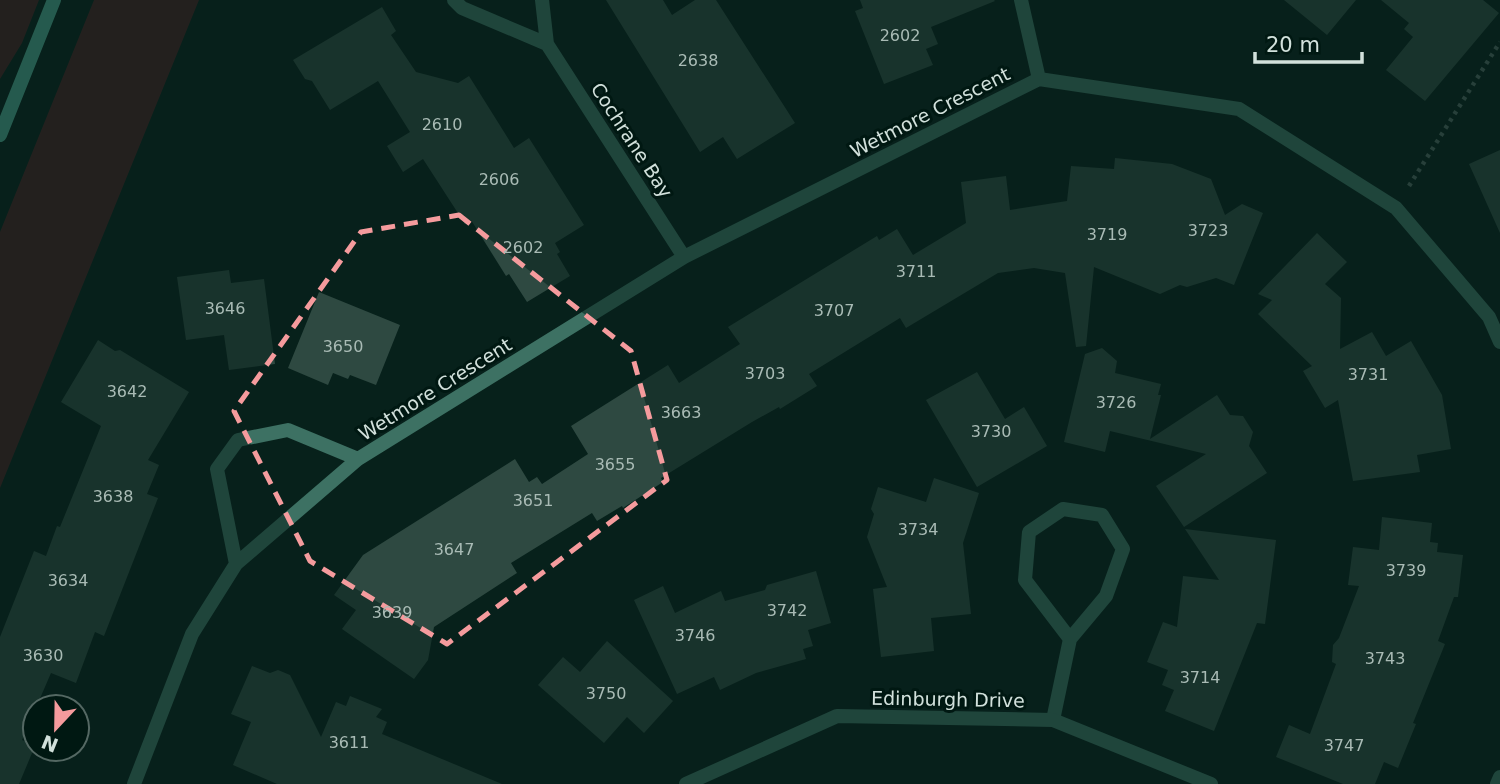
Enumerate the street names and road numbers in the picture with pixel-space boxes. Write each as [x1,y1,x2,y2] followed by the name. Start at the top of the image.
[847,62,1013,162] street label: Wetmore Crescent
[587,78,677,202] street label: Cochrane Bay
[355,333,515,445] street label: Wetmore Crescent
[871,687,1025,711] street label: Edinburgh Drive

